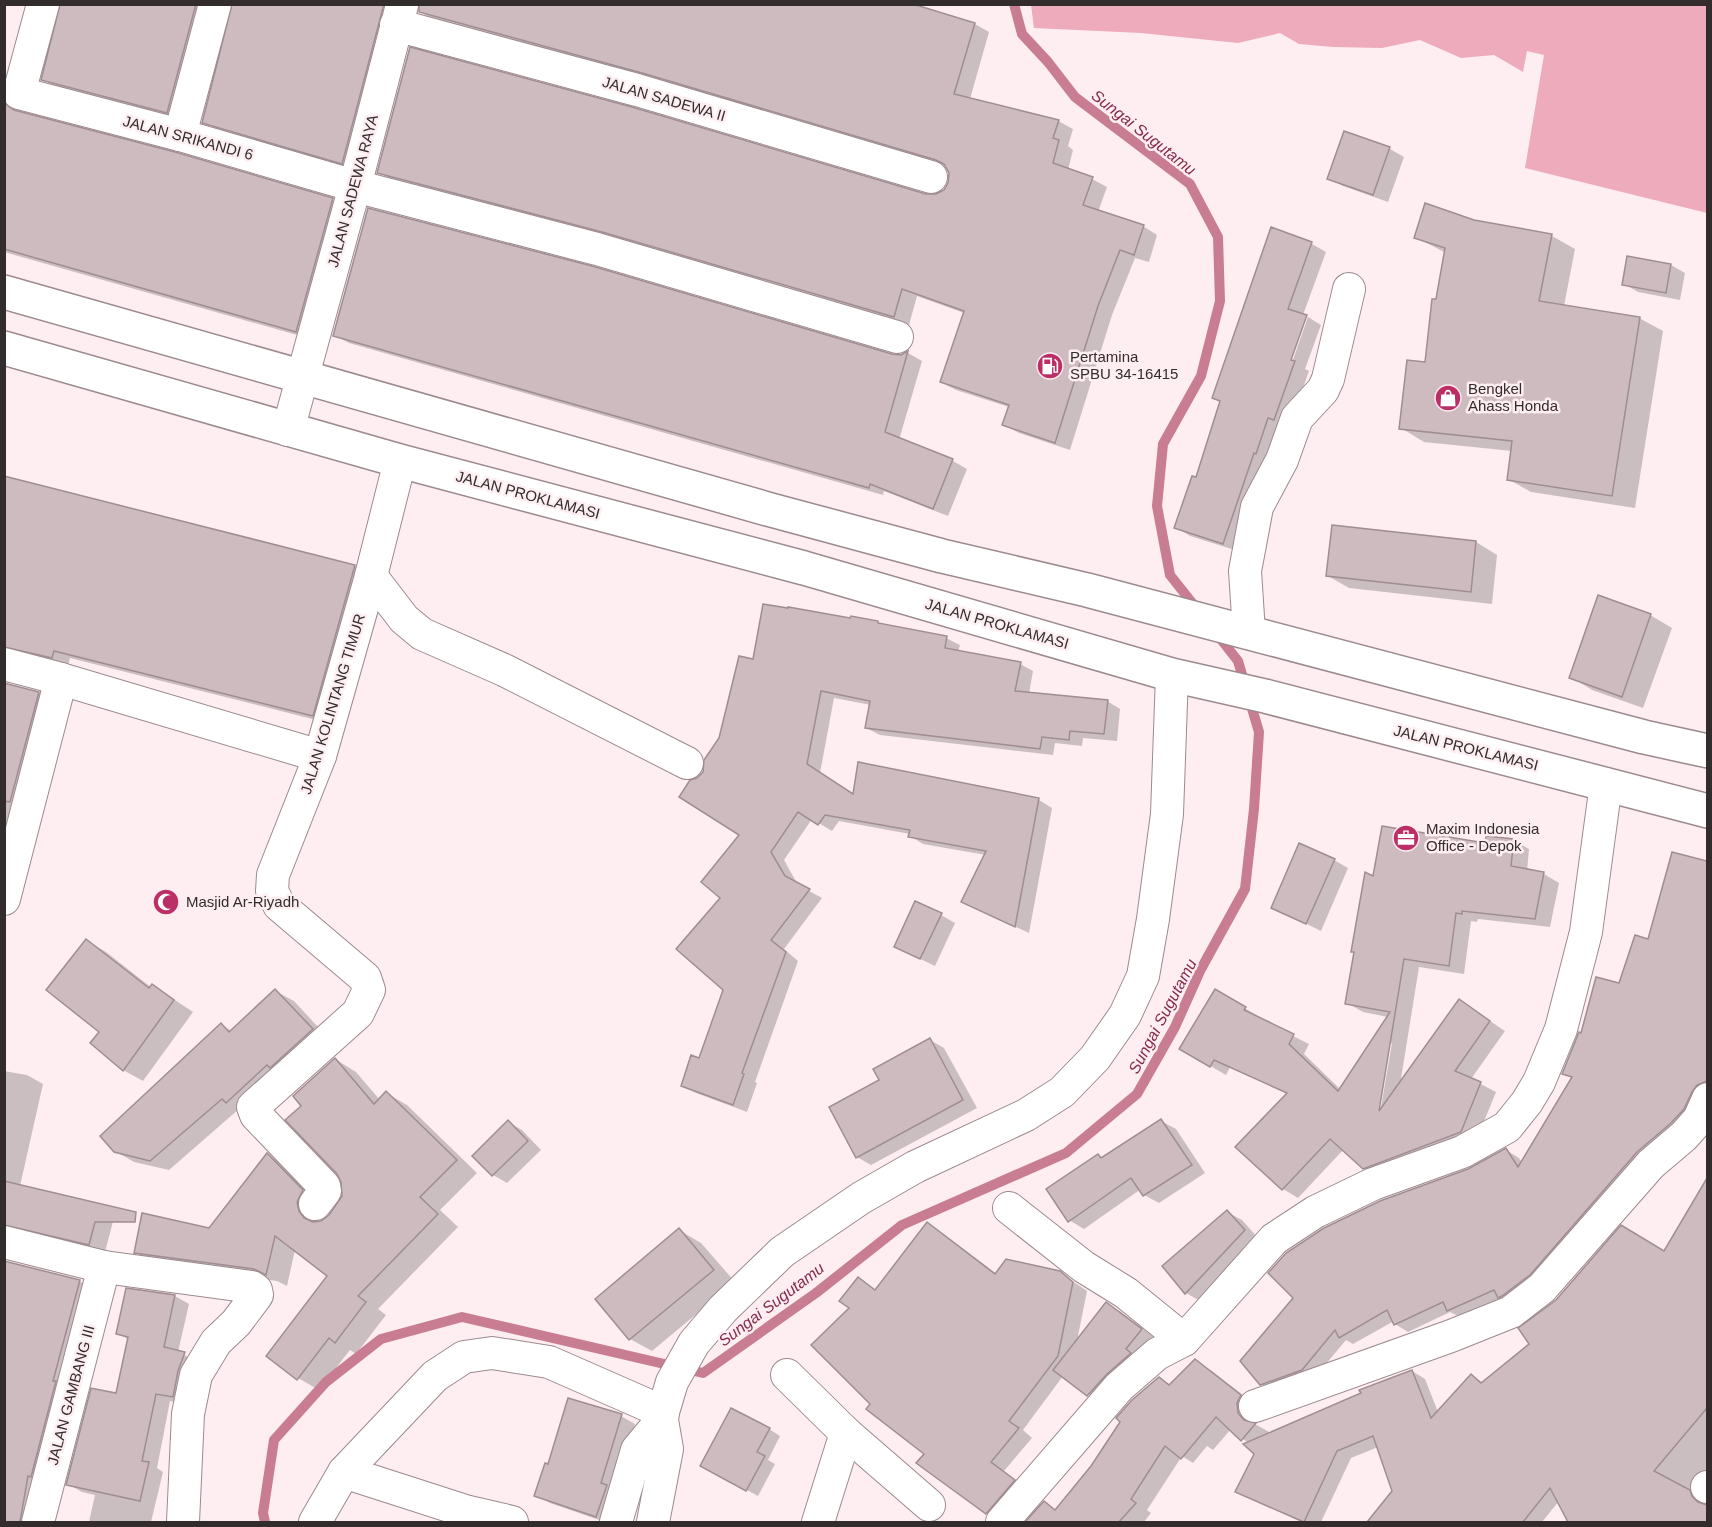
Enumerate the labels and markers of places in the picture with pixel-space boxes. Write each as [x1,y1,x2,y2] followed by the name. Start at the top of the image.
[1070,348,1178,382] place label: Pertamina SPBU 34-16415
[1035,351,1065,381] fuel station icon: Pertamina SPBU 34-16415
[1468,380,1559,414] place label: Bengkel Ahass Honda
[1433,383,1463,413] shop icon: Bengkel Ahass Honda
[1426,820,1540,854] place label: Maxim Indonesia Office - Depok
[1391,823,1421,853] office icon: Maxim Indonesia Office - Depok
[151,887,181,917] mosque icon: Masjid Ar-Riyadh
[186,893,299,910] place label: Masjid Ar-Riyadh

